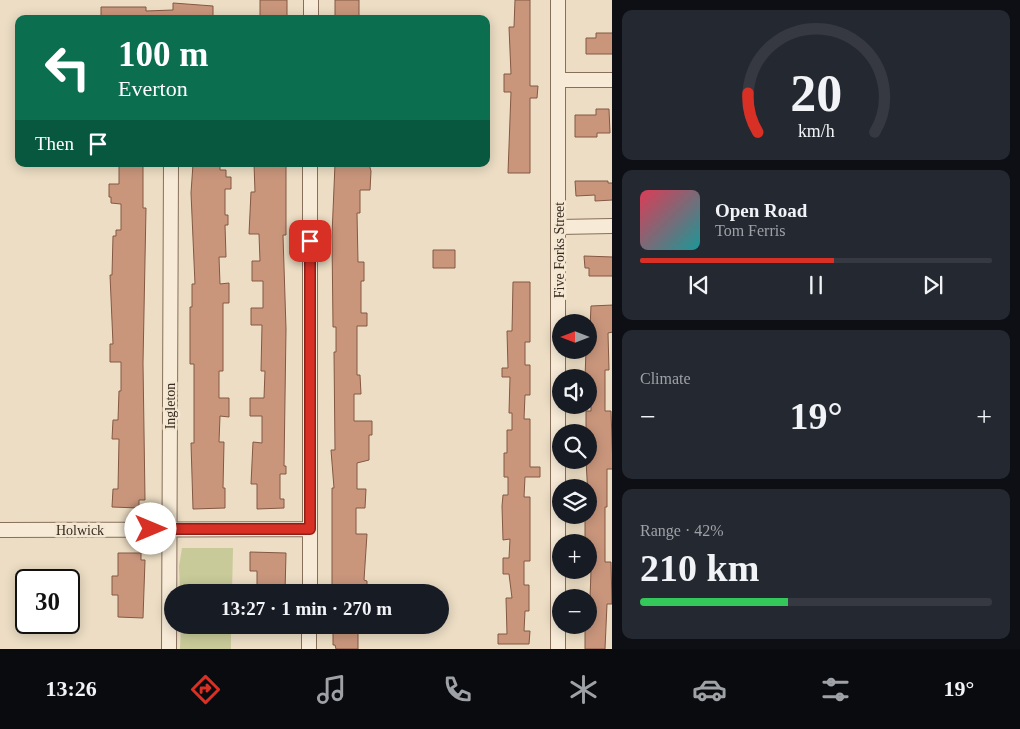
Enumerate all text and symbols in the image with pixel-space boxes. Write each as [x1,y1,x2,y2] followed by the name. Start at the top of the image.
[35,35,100,100] icon: left
[118,35,208,74] text: 100 m
[790,65,842,122] text: 20
[118,76,188,101] text: Everton
[798,121,834,141] text: km/h
[84,130,112,158] icon: arrive
[35,133,74,154] text: Then
[715,200,807,221] text: Open Road
[552,202,567,298] street label: Five Forks Street
[289,220,331,262] pin
[715,222,785,239] text: Tom Ferris
[296,227,324,255] icon: arrive
[685,271,713,299] icon: previous
[802,271,830,299] icon: pause
[919,271,947,299] icon: next
[552,314,598,359] north arrow
[552,314,597,634] map controls
[552,369,597,414] button: sound
[640,370,691,387] text: Climate
[163,383,178,429] street label: Ingleton
[789,395,843,437] text: 19°
[640,401,656,432] text: −
[976,401,992,432] text: +
[552,424,597,469] button: search
[552,479,597,524] button: layers
[124,502,176,554] position arrow
[640,522,724,539] text: Range · 42%
[56,523,104,538] street label: Holwick
[552,534,597,579] button: +
[640,547,759,589] text: 210 km
[15,569,80,634] speed limit sign: 30
[552,589,597,634] button: −
[221,598,392,619] text: 13:27 · 1 min · 270 m
[188,672,223,707] icon: directions
[314,672,349,707] icon: music
[440,672,475,707] icon: phone
[566,672,601,707] icon: climate
[692,672,727,707] icon: car
[818,672,853,707] icon: filters
[45,676,97,701] text: 13:26
[944,676,974,701] text: 19°

